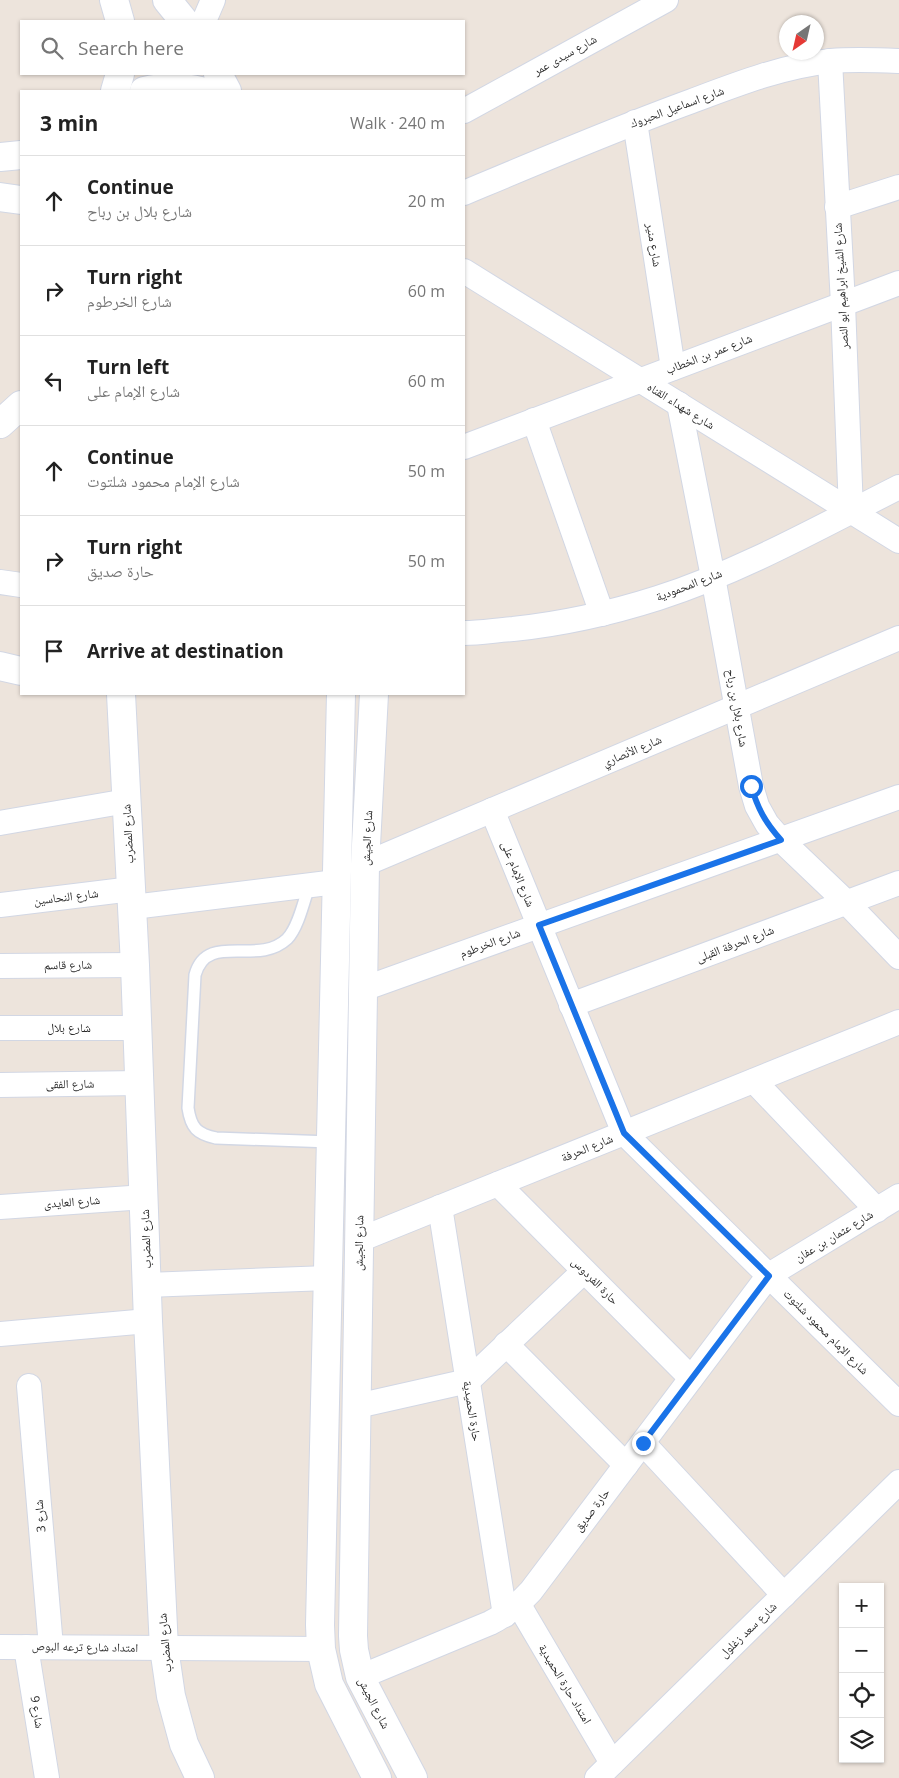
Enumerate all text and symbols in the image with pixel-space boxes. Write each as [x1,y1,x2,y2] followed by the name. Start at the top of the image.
[779,15,824,60] north arrow
[20,20,465,75] search box
[529,30,600,80] street label: شارع سيدى عمر
[38,34,66,62] icon: search
[78,35,184,61] text: Search here
[627,82,726,132] street label: شارع اسماعيل الحبروك
[40,109,98,137] text: 3 min
[350,112,445,134] text: Walk · 240 m
[87,174,174,200] text: Continue
[40,187,68,215] icon: ahead
[408,190,445,212] text: 20 m
[87,200,192,222] text: شارع بلال بن رباح
[642,221,666,268] street label: شارع منير
[829,222,852,351] street label: شارع الشيخ ابراهيم ابو النصر
[87,264,182,290] text: Turn right
[40,277,68,305] icon: right
[408,280,445,302] text: 60 m
[87,290,172,312] text: شارع الخرطوم
[663,329,755,378] street label: شارع عمر بن الخطاب
[87,354,169,380] text: Turn left
[40,367,68,395] icon: left
[408,370,445,392] text: 60 m
[644,378,718,433] street label: شارع شهداء القناه
[87,380,180,402] text: شارع الإمام على
[87,444,174,470] text: Continue
[40,457,68,485] icon: ahead
[408,460,445,482] text: 50 m
[87,470,240,492] text: شارع الإمام محمود شلتوت
[87,534,182,560] text: Turn right
[40,547,68,575] icon: right
[408,550,445,572] text: 50 m
[87,560,154,582] text: حارة صديق
[653,564,724,605] street label: شارع المحمودية
[40,637,68,665] icon: arrive
[87,638,284,664] text: Arrive at destination
[722,668,753,748] street label: شارع بلال بن رباح
[600,730,665,773] street label: شارع الأنصاري
[740,775,763,798] route start
[117,804,138,864] street label: شارع المضرب
[357,810,376,866] street label: شارع الجيش
[498,838,539,909] street label: شارع الإمام على
[33,884,99,909] street label: شارع النحاسين
[693,921,776,966] street label: شارع الحرفة القبلى
[457,924,523,961] street label: شارع الخرطوم
[44,956,92,973] street label: شارع قاسم
[47,1019,91,1036] street label: شارع بلال
[45,1075,95,1092] street label: شارع الفقى
[558,1129,615,1166] street label: شارع الحرفة
[43,1191,101,1212] street label: شارع العايدى
[791,1205,876,1266] street label: شارع عثمان بن عفان
[136,1209,155,1269] street label: شارع المضرب
[350,1215,367,1271] street label: شارع الجيش
[568,1253,623,1308] street label: حارة الفردوس
[780,1285,873,1378] street label: شارع الإمام محمود شلتوت
[459,1379,486,1443] street label: حارة الحميدية
[632,1432,655,1455] route end
[570,1484,614,1535] street label: حارة صديق
[30,1499,49,1533] street label: شارع 3
[839,1583,884,1763] map controls
[839,1583,884,1628] button: +
[715,1598,780,1661] street label: شارع سعد زغلول
[153,1612,176,1674] street label: شارع المضرب
[839,1628,884,1673] button: −
[32,1637,139,1656] street label: امتداد شارع ترعه البوص
[535,1641,596,1727] street label: امتداد حارة الحميدية
[839,1673,884,1718] button: locate
[354,1674,395,1732] street label: شارع الجيش
[27,1694,48,1730] street label: شارع 9
[839,1718,884,1763] button: layers

